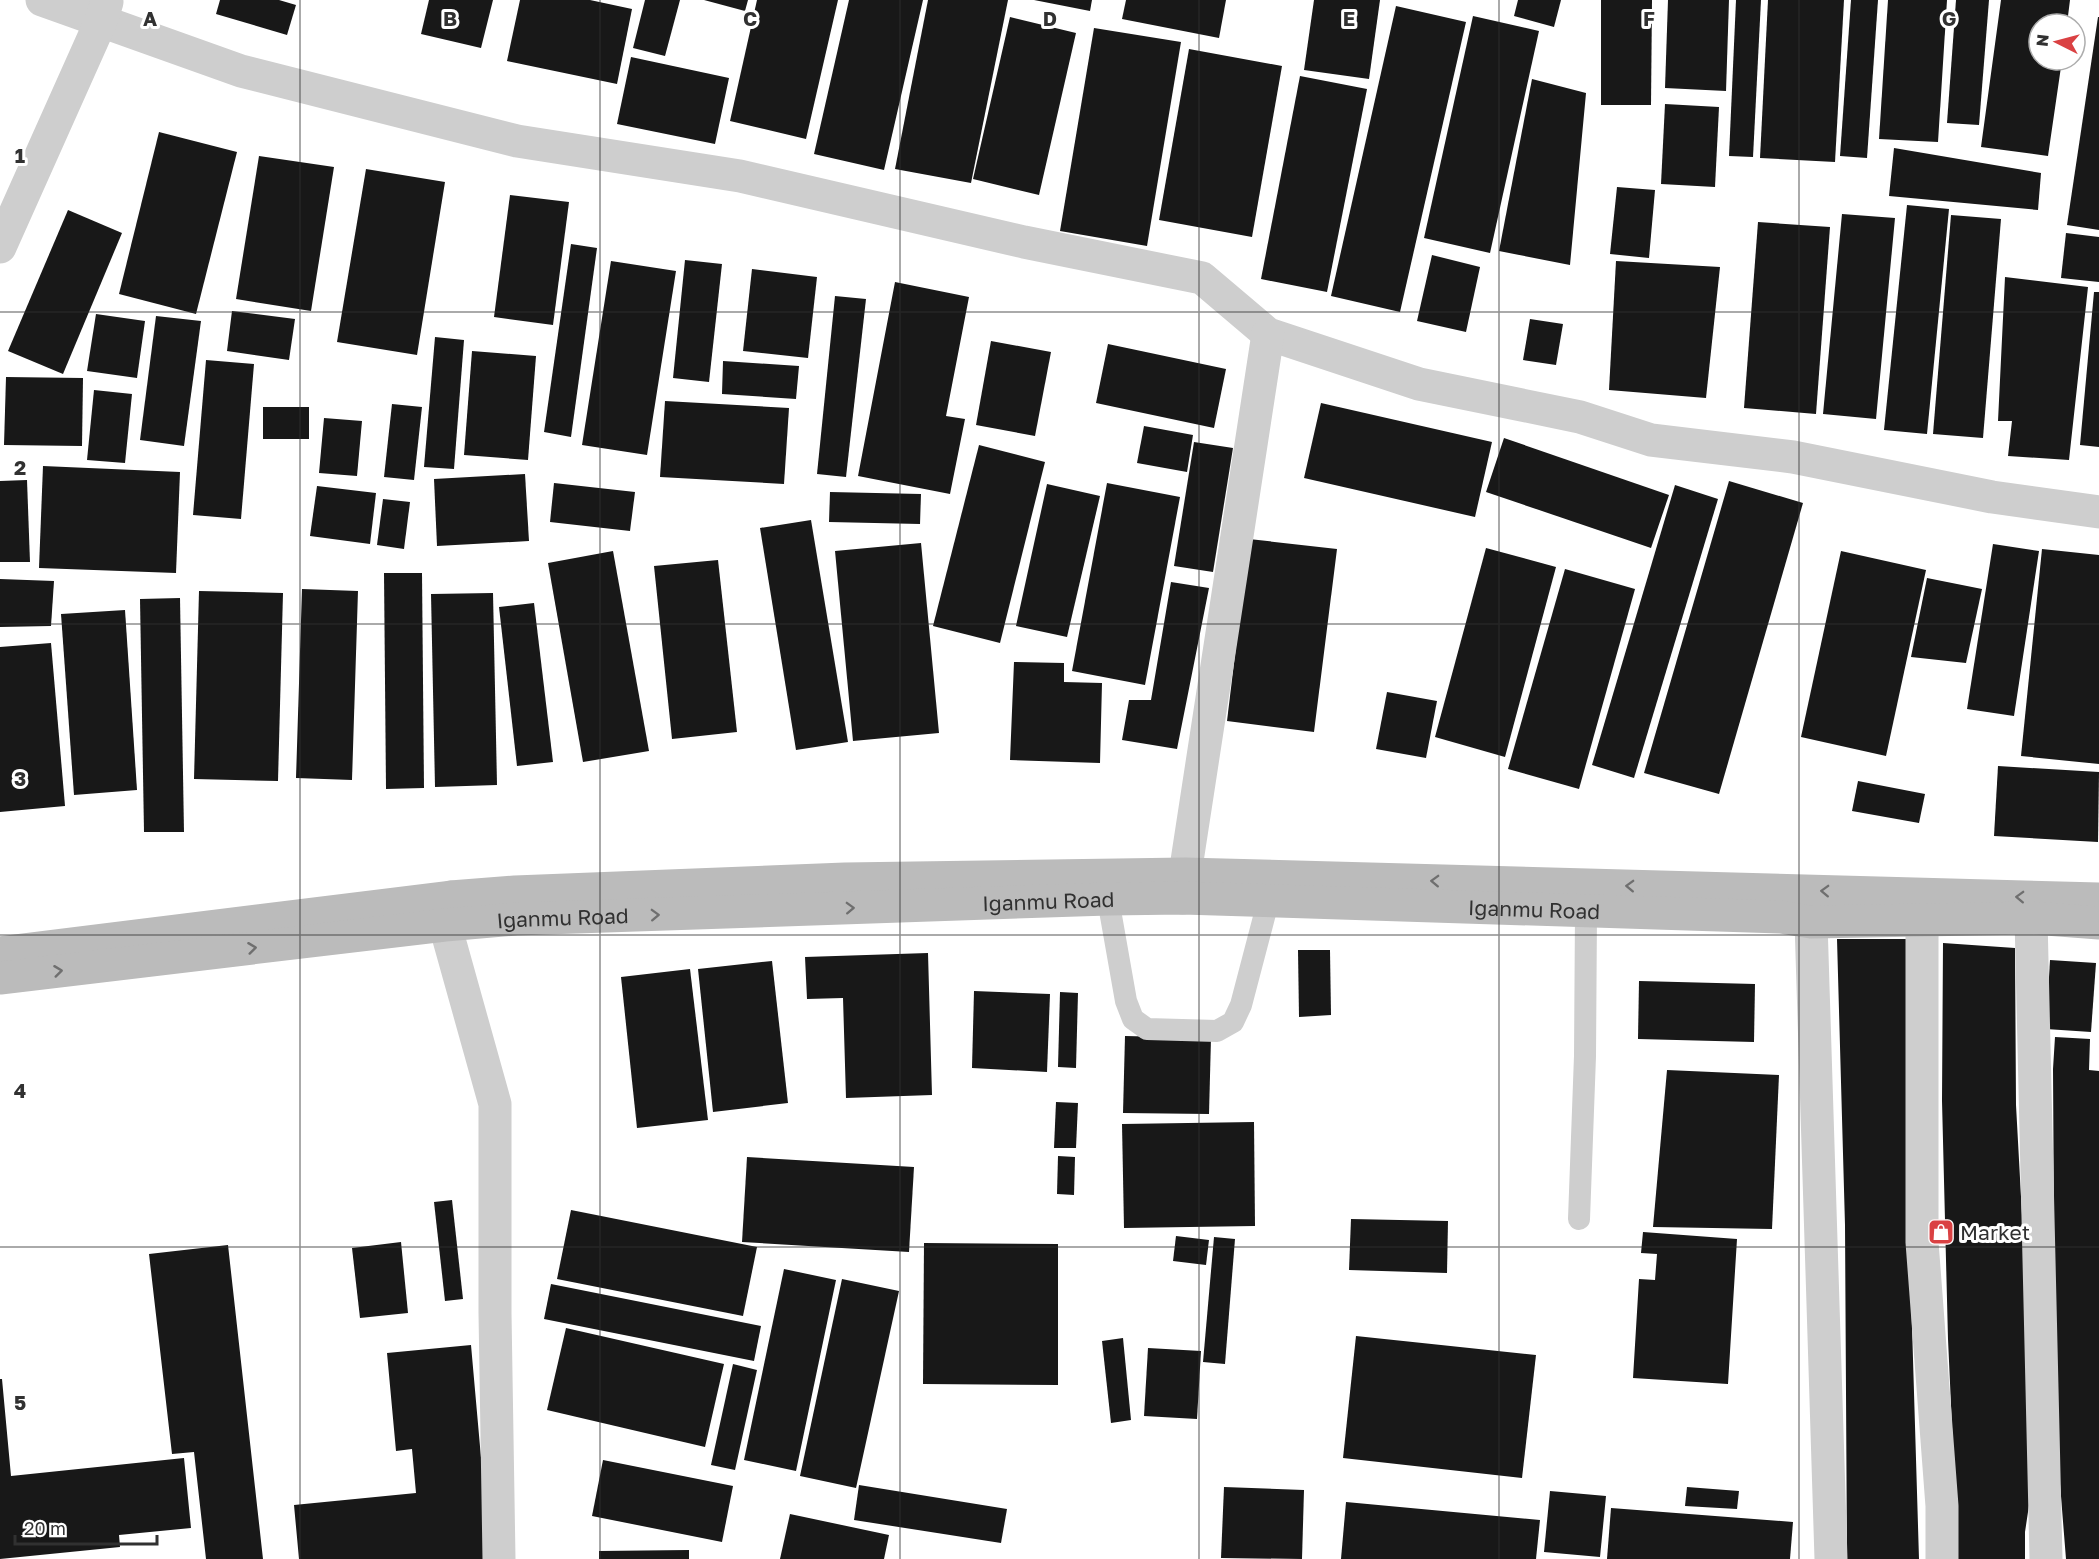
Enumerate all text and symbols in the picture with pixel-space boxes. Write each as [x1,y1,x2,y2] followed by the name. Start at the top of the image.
[143,6,157,30] text: A
[443,6,457,30] text: B
[743,6,757,30] text: C
[1043,6,1057,30] text: D
[1343,6,1355,30] text: E
[1643,6,1655,30] text: F
[1942,6,1956,30] text: G
[2027,12,2087,72] north arrow
[2032,33,2053,48] text: N
[15,143,25,167] text: 1
[14,455,26,479] text: 2
[14,766,26,790] text: 3
[1430,874,1439,887] one-way arrow
[1625,880,1634,892] one-way arrow
[1820,885,1829,897] one-way arrow
[982,886,1115,916] street label: Iganmu Road
[2015,891,2024,903] one-way arrow
[1468,894,1601,924] street label: Iganmu Road
[495,902,629,934] street label: Iganmu Road
[845,902,854,914] one-way arrow
[651,908,660,921] one-way arrow
[247,942,256,955] one-way arrow
[54,965,63,978] one-way arrow
[14,1078,26,1102] text: 4
[1926,1217,1956,1247] shop icon: Market
[1960,1219,2030,1245] place label: Market
[14,1390,26,1414] text: 5
[15,1508,158,1546] scale bar
[24,1517,66,1539] text: 20 m

